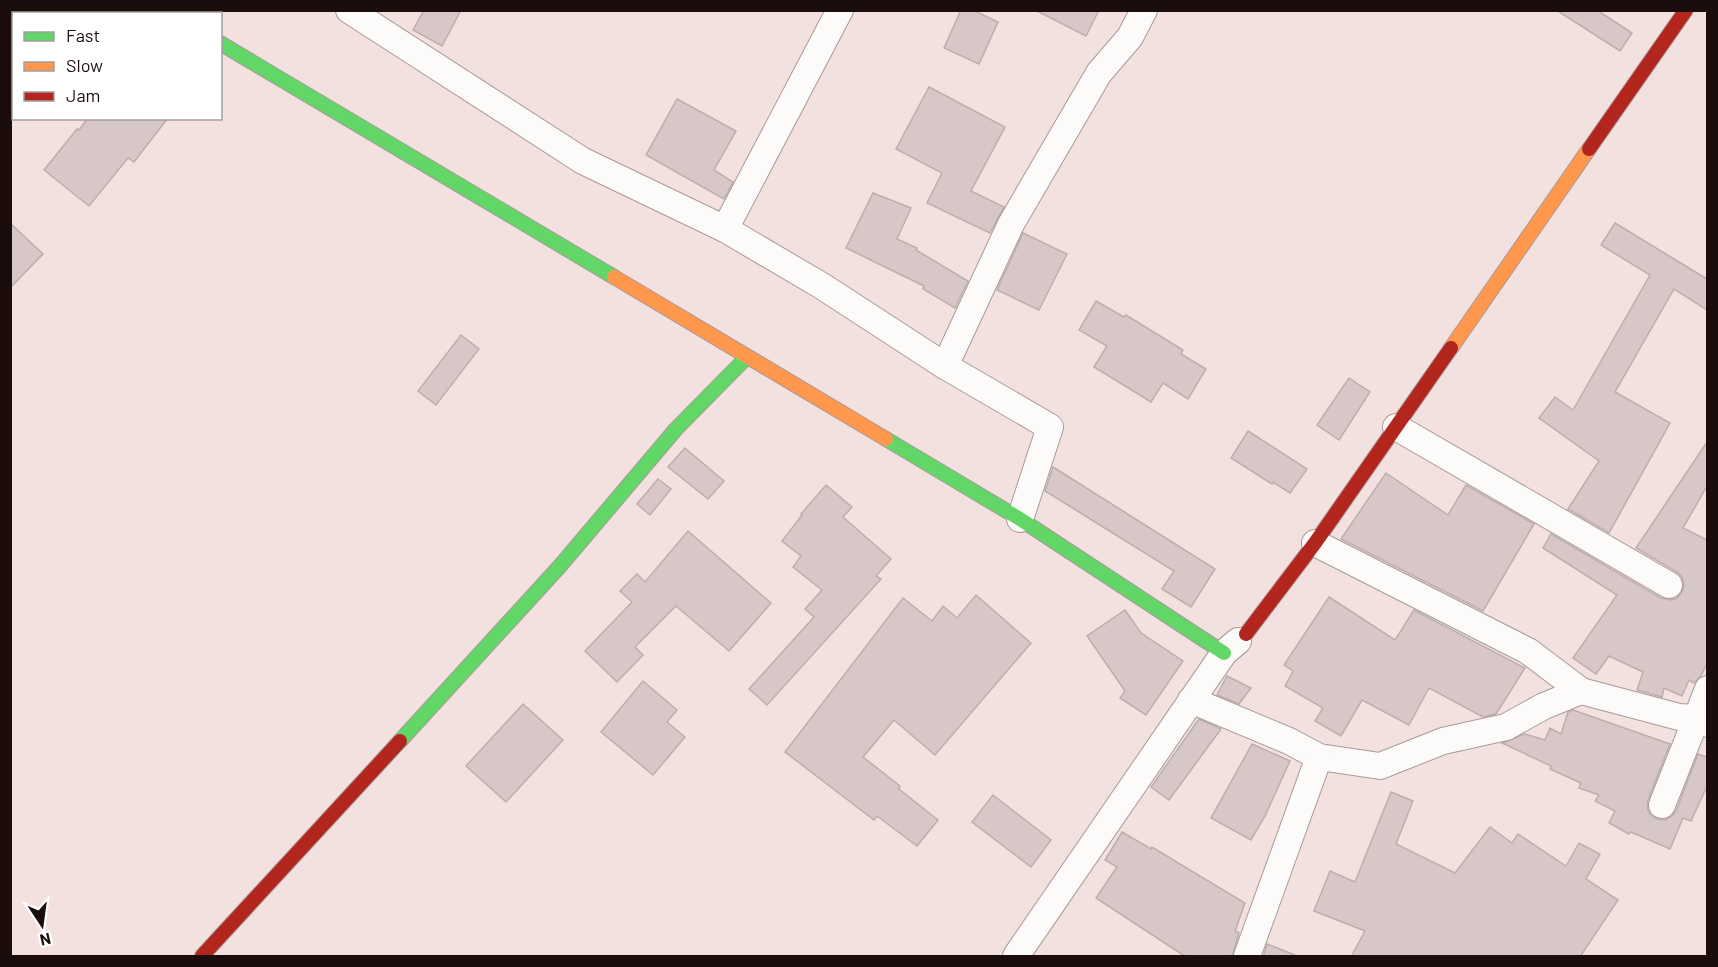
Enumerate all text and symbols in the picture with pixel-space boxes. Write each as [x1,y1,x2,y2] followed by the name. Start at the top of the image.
[12,12,222,120] legend
[66,24,100,46] text: Fast
[66,54,103,76] text: Slow
[66,84,100,106] text: Jam
[12,895,72,955] north arrow
[38,930,53,951] text: N

